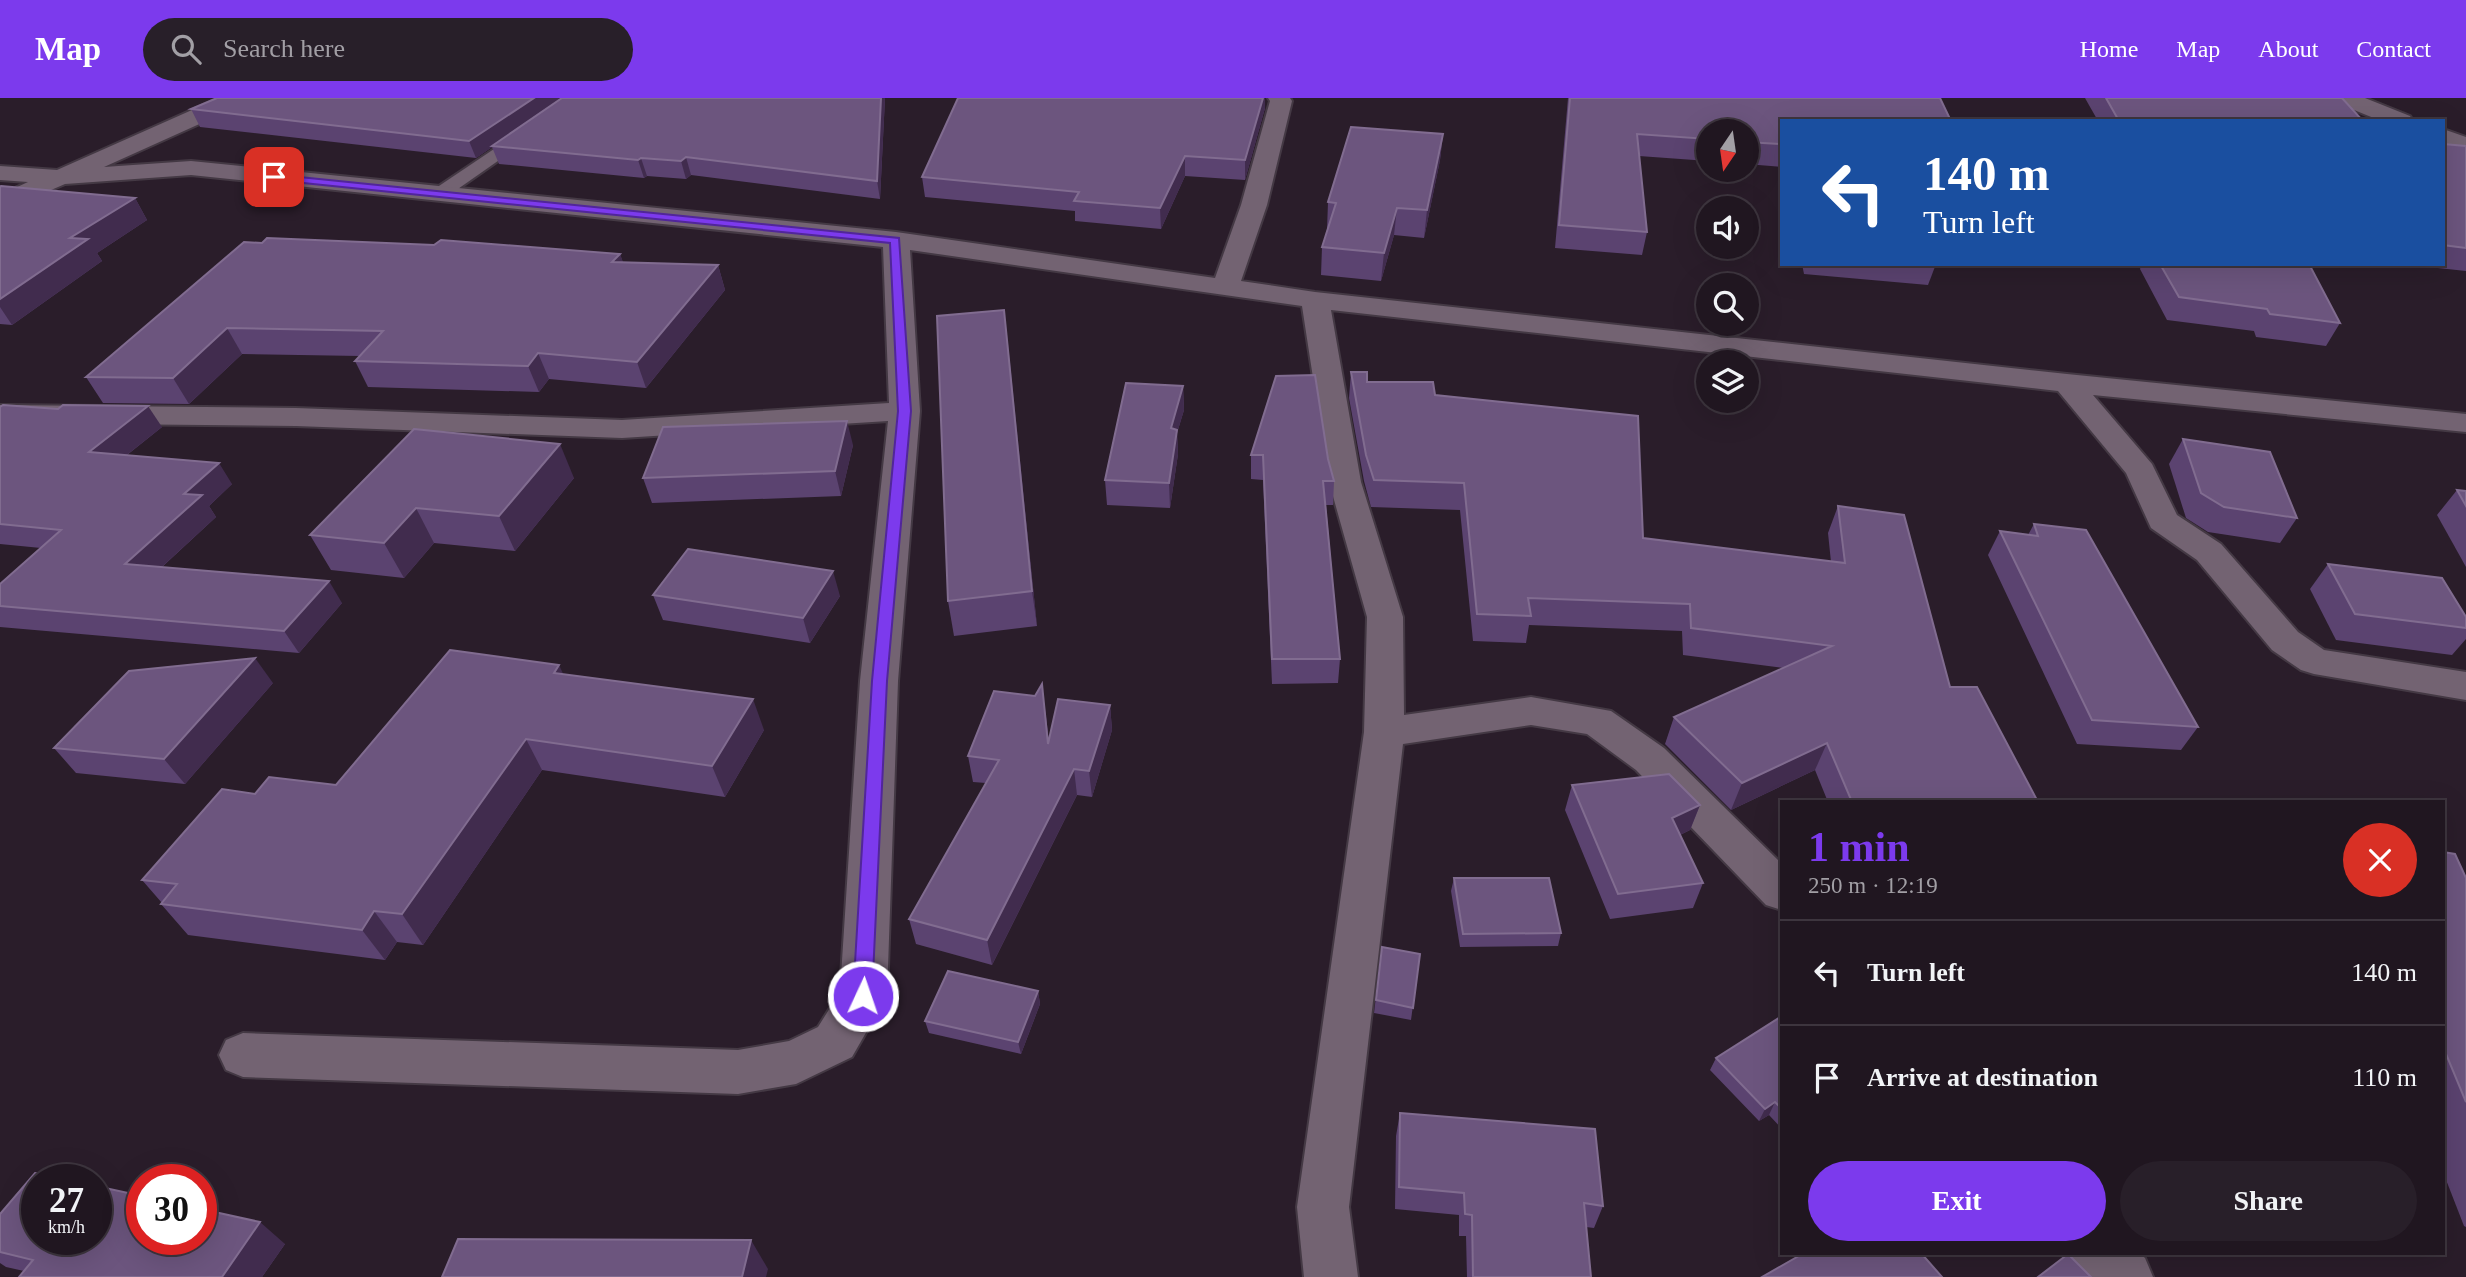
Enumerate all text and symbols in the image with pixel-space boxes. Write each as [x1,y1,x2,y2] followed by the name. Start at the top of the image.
[143,18,633,81] search box
[167,30,205,68] icon: search
[35,31,101,67] text: Map
[223,34,345,63] text: Search here
[2080,36,2138,62] text: Home
[2176,36,2220,62] text: Map
[2258,36,2318,62] text: About
[2356,36,2431,62] text: Contact
[1696,119,1759,182] north arrow
[1696,119,1759,413] map controls
[1923,146,2050,201] text: 140 m
[244,147,304,207] pin
[1808,147,1899,238] icon: left
[255,158,293,196] icon: arrive
[1696,196,1759,259] button: sound
[1923,204,2035,240] text: Turn left
[1696,273,1759,336] button: search
[1696,350,1759,413] button: layers
[2343,823,2417,897] button: close
[1808,824,1910,870] text: 1 min
[1808,873,1938,898] text: 250 m · 12:19
[1808,954,1846,992] icon: left
[1867,958,1965,987] text: Turn left
[2351,958,2417,987] text: 140 m
[826,959,900,1033] position arrow
[1808,1059,1846,1097] icon: arrive
[1867,1063,2098,1092] text: Arrive at destination
[2352,1063,2417,1092] text: 110 m
[1808,1161,2106,1241] button: Exit
[2120,1161,2417,1241] button: Share
[126,1164,217,1255] speed limit sign: 30
[49,1181,84,1220] text: 27
[48,1217,85,1237] text: km/h

